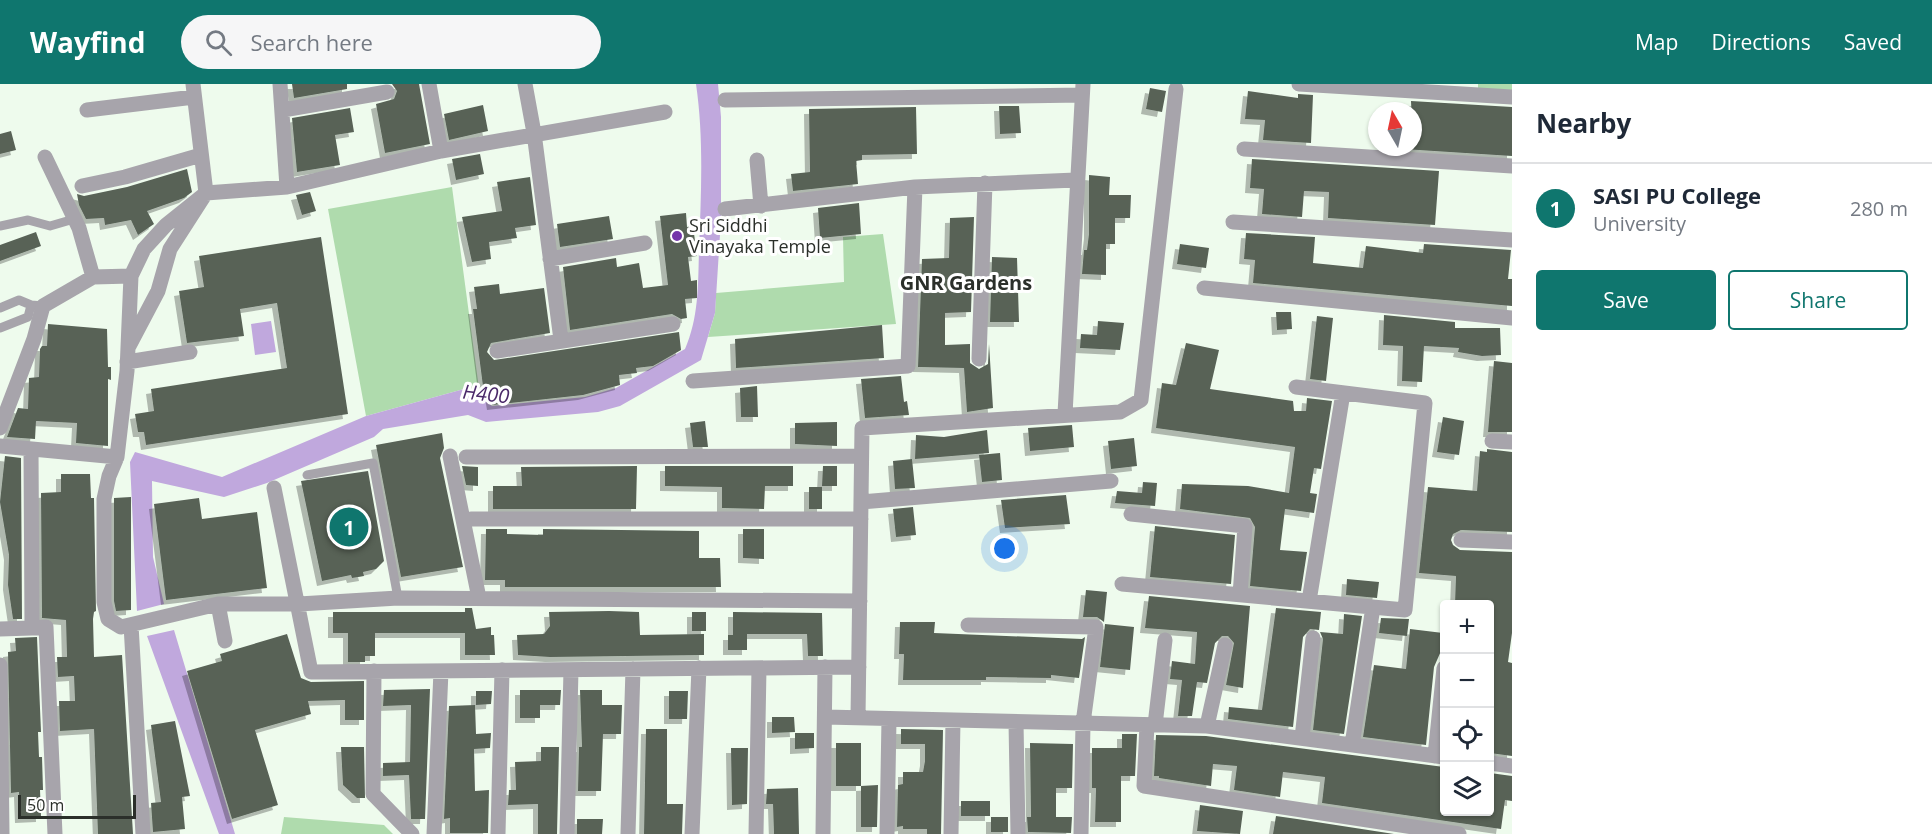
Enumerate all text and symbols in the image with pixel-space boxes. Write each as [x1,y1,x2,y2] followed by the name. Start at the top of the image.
[181,15,601,69] search box
[30,23,145,61] text: Wayfind
[202,26,235,59] icon: search
[250,27,373,57] text: Search here
[1635,28,1678,56] text: Map
[1711,28,1811,56] text: Directions
[1844,28,1902,56] text: Saved
[1368,102,1422,156] north arrow
[1536,105,1631,141] text: Nearby
[1593,180,1761,210] text: SASI PU College
[1550,195,1561,222] text: 1
[1850,195,1908,222] text: 280 m
[1593,210,1686,237] text: University
[689,213,831,258] place label: Sri Siddhi Vinayaka Temple
[670,229,684,243] marker: Sri Siddhi Vinayaka Temple
[900,269,1032,296] district label: GNR Gardens
[1536,270,1716,330] button: Save
[1728,270,1908,330] button: Share
[461,378,511,409] water label: H400
[330,504,368,550] pin: 1
[990,534,1019,563] your location
[1440,600,1494,816] map controls
[1440,600,1494,654] button: +
[1440,654,1494,708] button: −
[1440,708,1494,762] button: locate
[1440,762,1494,816] button: layers
[18,792,136,820] scale bar
[27,794,64,816] text: 50 m

